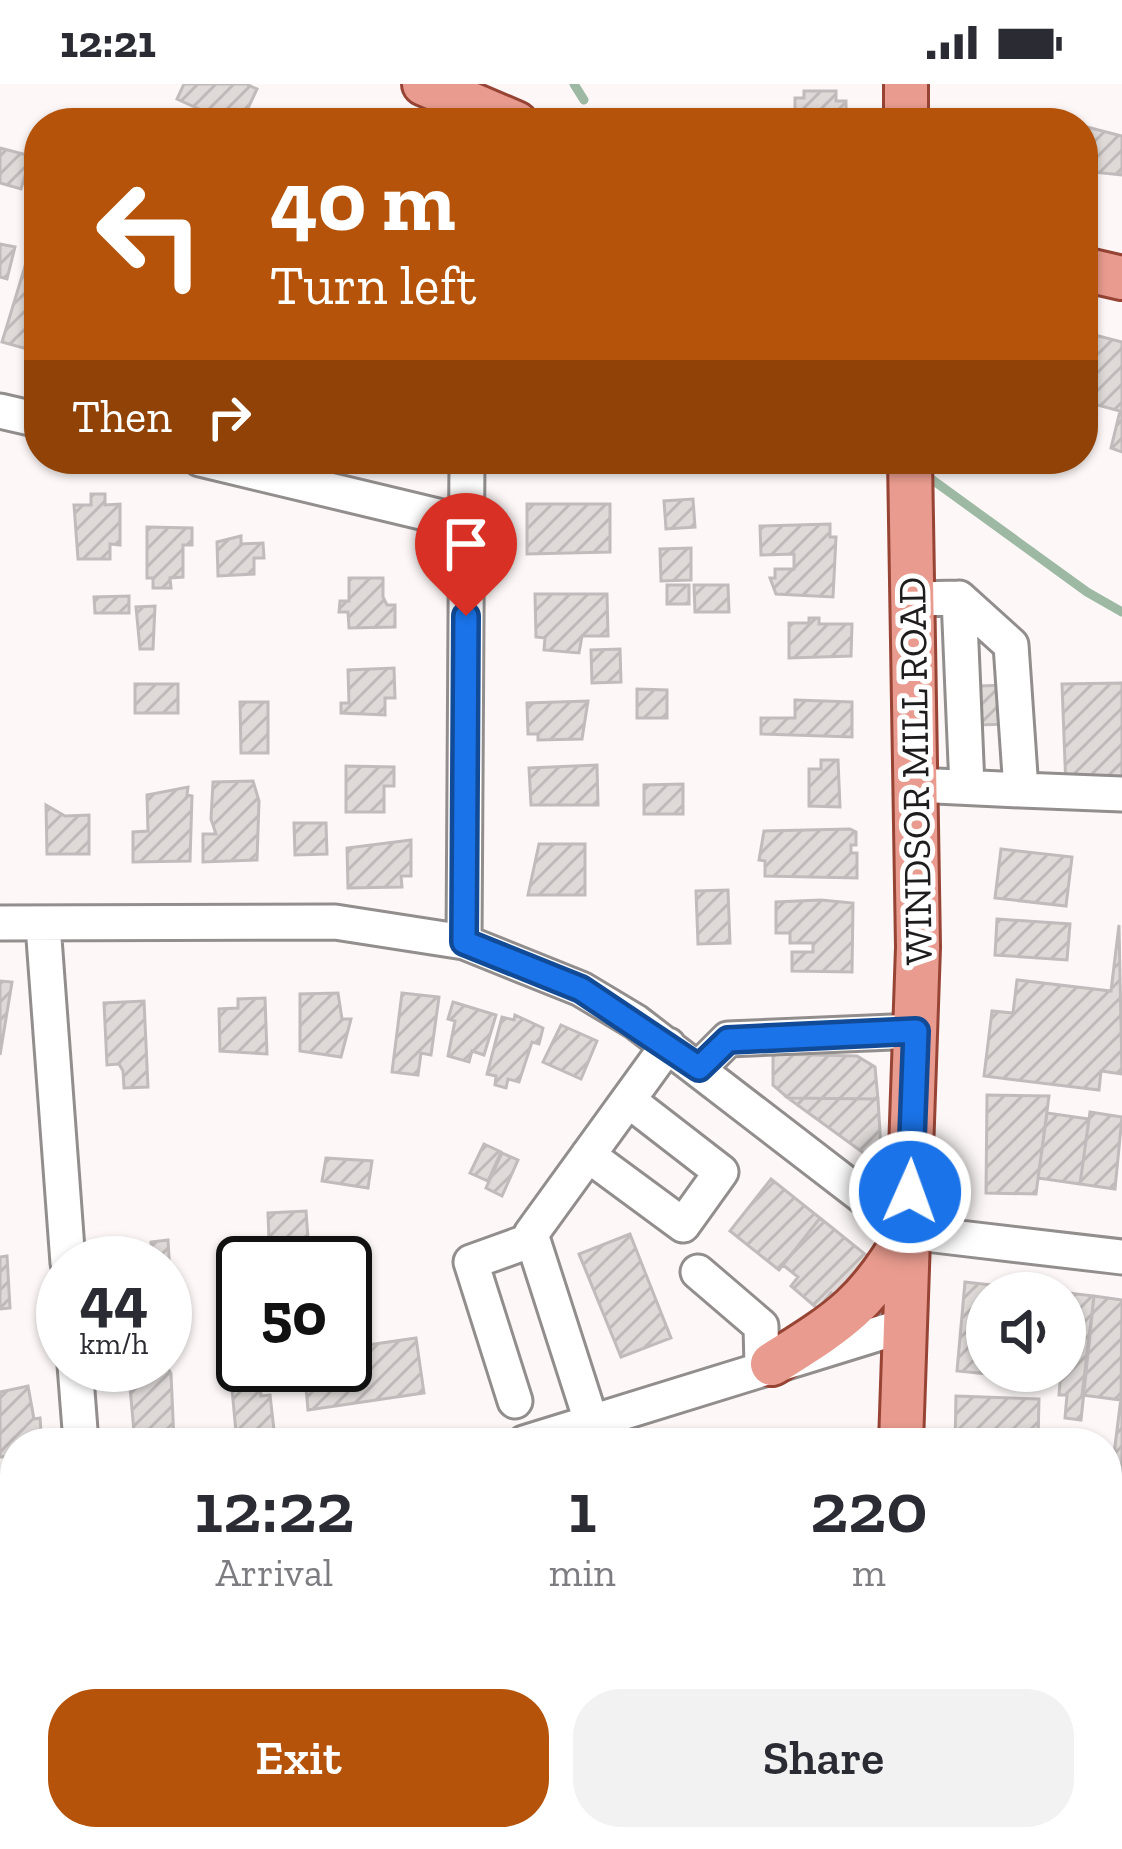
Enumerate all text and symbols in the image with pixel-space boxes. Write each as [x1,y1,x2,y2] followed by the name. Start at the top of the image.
[60,15,156,69] text: 12:21
[270,151,456,252] text: 40 m
[72,156,228,312] icon: left
[270,253,477,318] text: Turn left
[196,384,262,450] icon: right
[72,390,172,444] text: Then
[415,493,517,616] pin
[433,511,499,577] icon: arrive
[888,577,942,965] street label: WINDSOR MILL ROAD
[847,1129,973,1255] position arrow
[216,1236,372,1392] speed limit sign: 50
[80,1263,148,1335] text: 44
[966,1272,1086,1392] map controls
[966,1272,1086,1392] button: sound
[80,1326,148,1362] text: km/h
[194,1464,354,1550] text: 12:22
[568,1464,596,1550] text: 1
[810,1464,928,1550] text: 220
[216,1549,333,1596] text: Arrival
[549,1549,616,1596] text: min
[852,1549,886,1596] text: m
[48,1689,549,1827] button: Exit
[573,1689,1074,1827] button: Share

